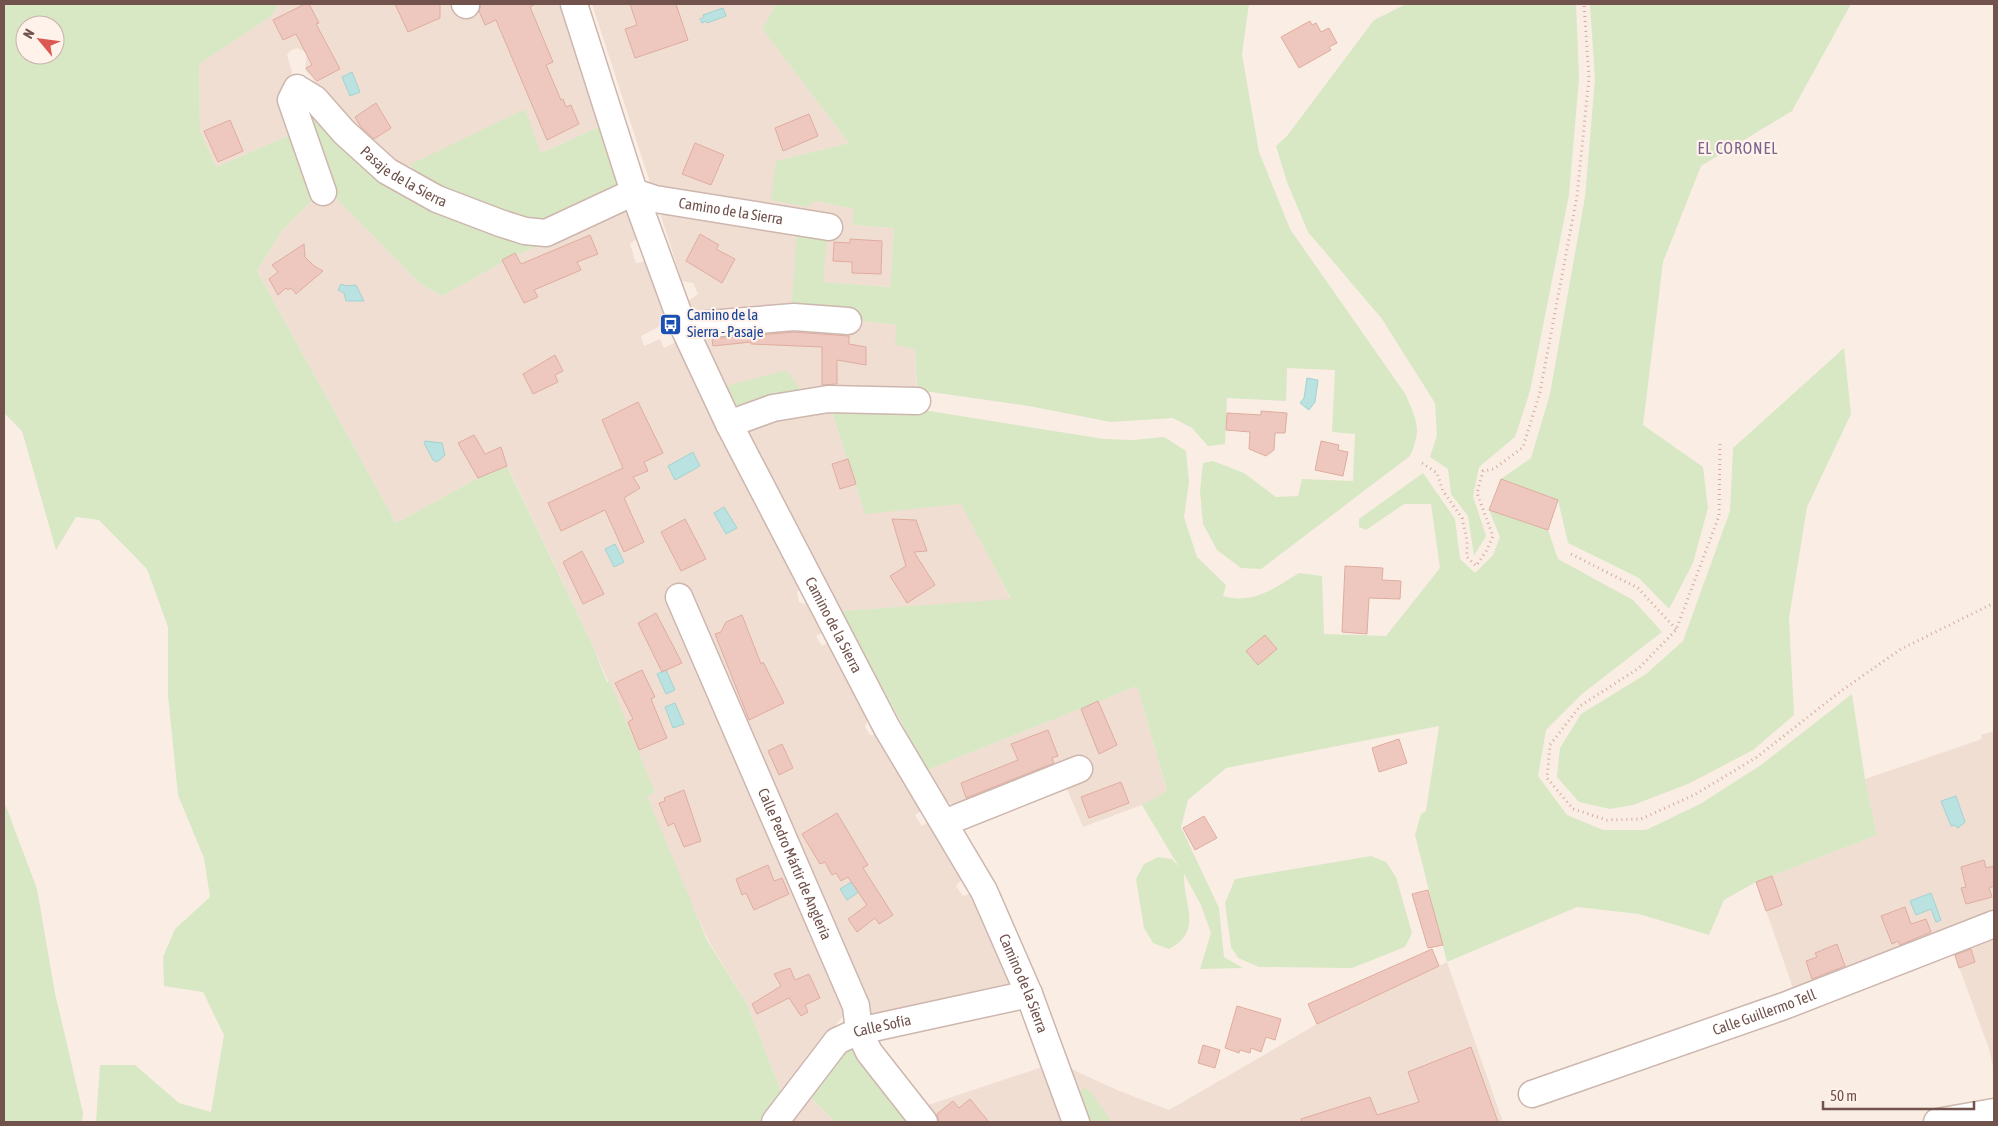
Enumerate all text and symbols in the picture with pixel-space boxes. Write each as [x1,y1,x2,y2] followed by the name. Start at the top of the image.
[15,15,65,65] north arrow
[20,26,38,41] text: N
[1697,139,1779,157] district label: EL CORONEL
[357,142,449,210] street label: Pasaje de la Sierra
[677,194,784,227] street label: Camino de la Sierra
[687,306,764,340] place label: Camino de la Sierra - Pasaje
[659,312,683,336] bus stop icon: Camino de la Sierra - Pasaje
[802,574,866,676] street label: Camino de la Sierra
[755,786,835,942] street label: Calle Pedro Mártir de Anglería
[996,931,1052,1035] street label: Camino de la Sierra
[1710,985,1818,1038] street label: Calle Guillermo Tell
[850,1011,913,1041] street label: Calle Sofía
[1823,1078,1974,1110] scale bar
[1830,1087,1857,1104] text: 50 m

